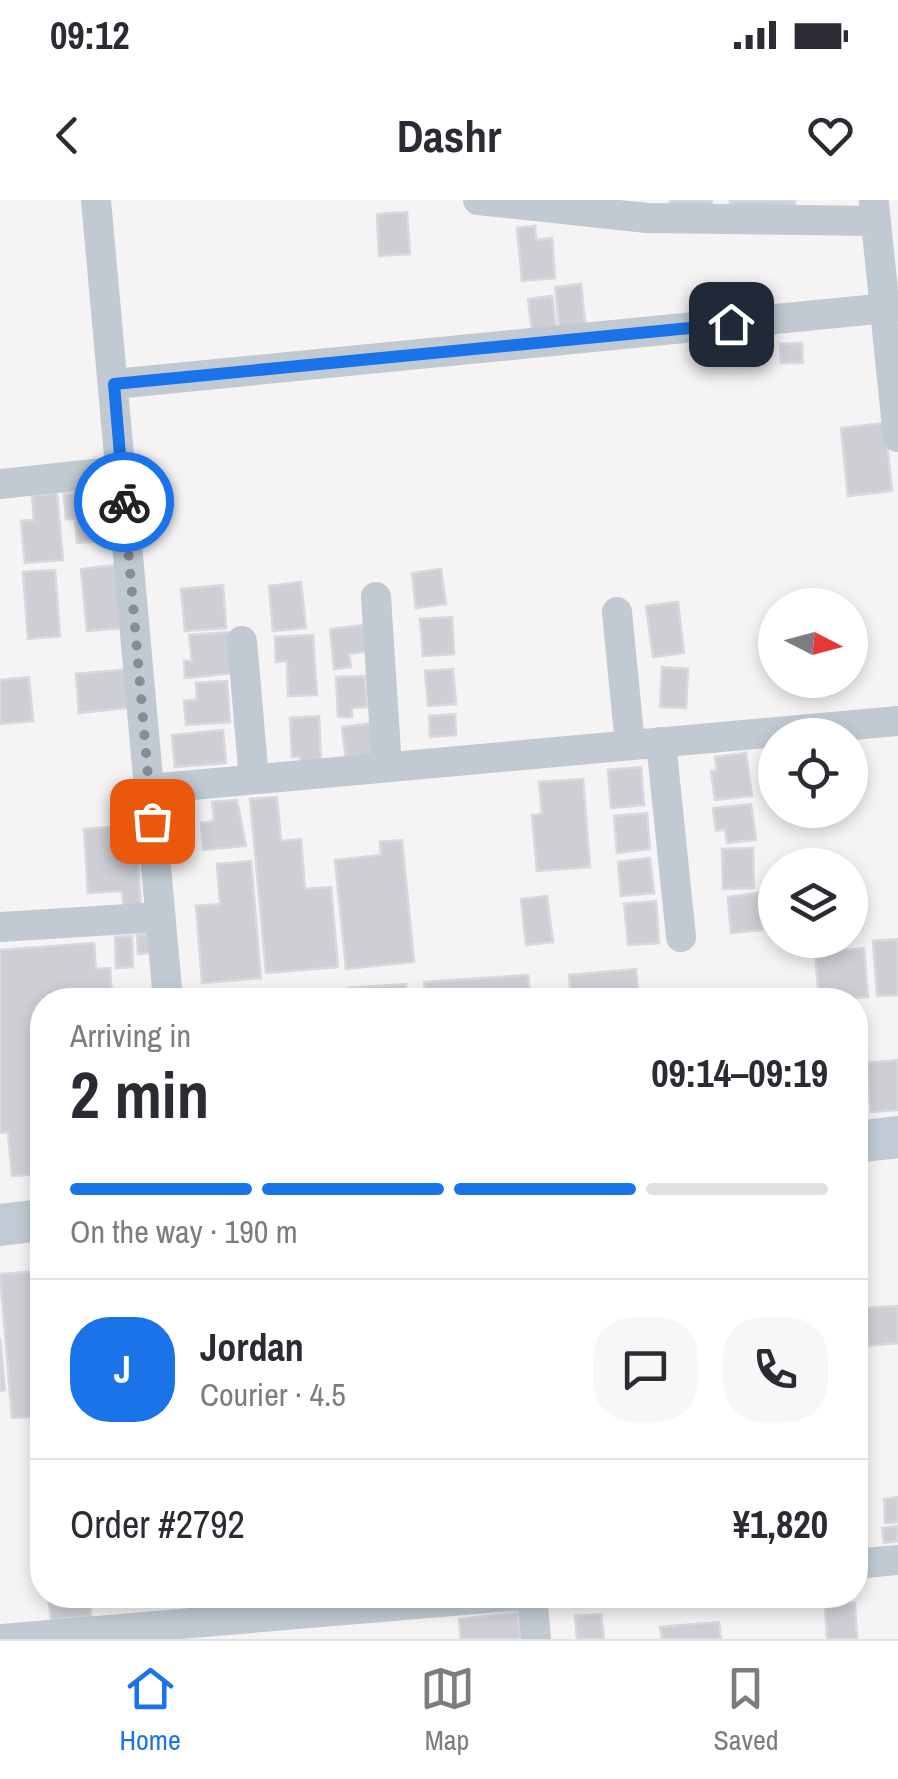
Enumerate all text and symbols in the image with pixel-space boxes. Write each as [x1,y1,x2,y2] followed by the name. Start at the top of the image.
[50,10,130,61] text: 09:12
[397,105,501,166] text: Dashr
[40,108,95,163] icon: back
[803,108,858,163] icon: heart
[689,282,774,367] pin
[704,297,759,352] icon: home
[74,452,174,552] courier
[97,475,152,530] icon: bike
[758,588,868,698] north arrow
[758,588,868,958] map controls
[758,718,868,828] button: locate
[110,779,195,864] pin
[125,794,180,849] icon: bag
[758,848,868,958] button: layers
[70,1014,191,1057] text: Arriving in
[651,1048,828,1099] text: 09:14–09:19
[70,1051,209,1138] text: 2 min
[70,1210,298,1253] text: On the way · 190 m
[593,1317,698,1422] button: chat
[723,1317,828,1422] button: phone
[200,1322,304,1373] text: Jordan
[114,1344,131,1395] text: J
[200,1373,346,1416] text: Courier · 4.5
[70,1499,245,1550] text: Order #2792
[733,1499,828,1550] text: ¥1,820
[119,1661,181,1759] tab: Home
[420,1661,475,1759] tab: Map
[713,1661,779,1759] tab: Saved

